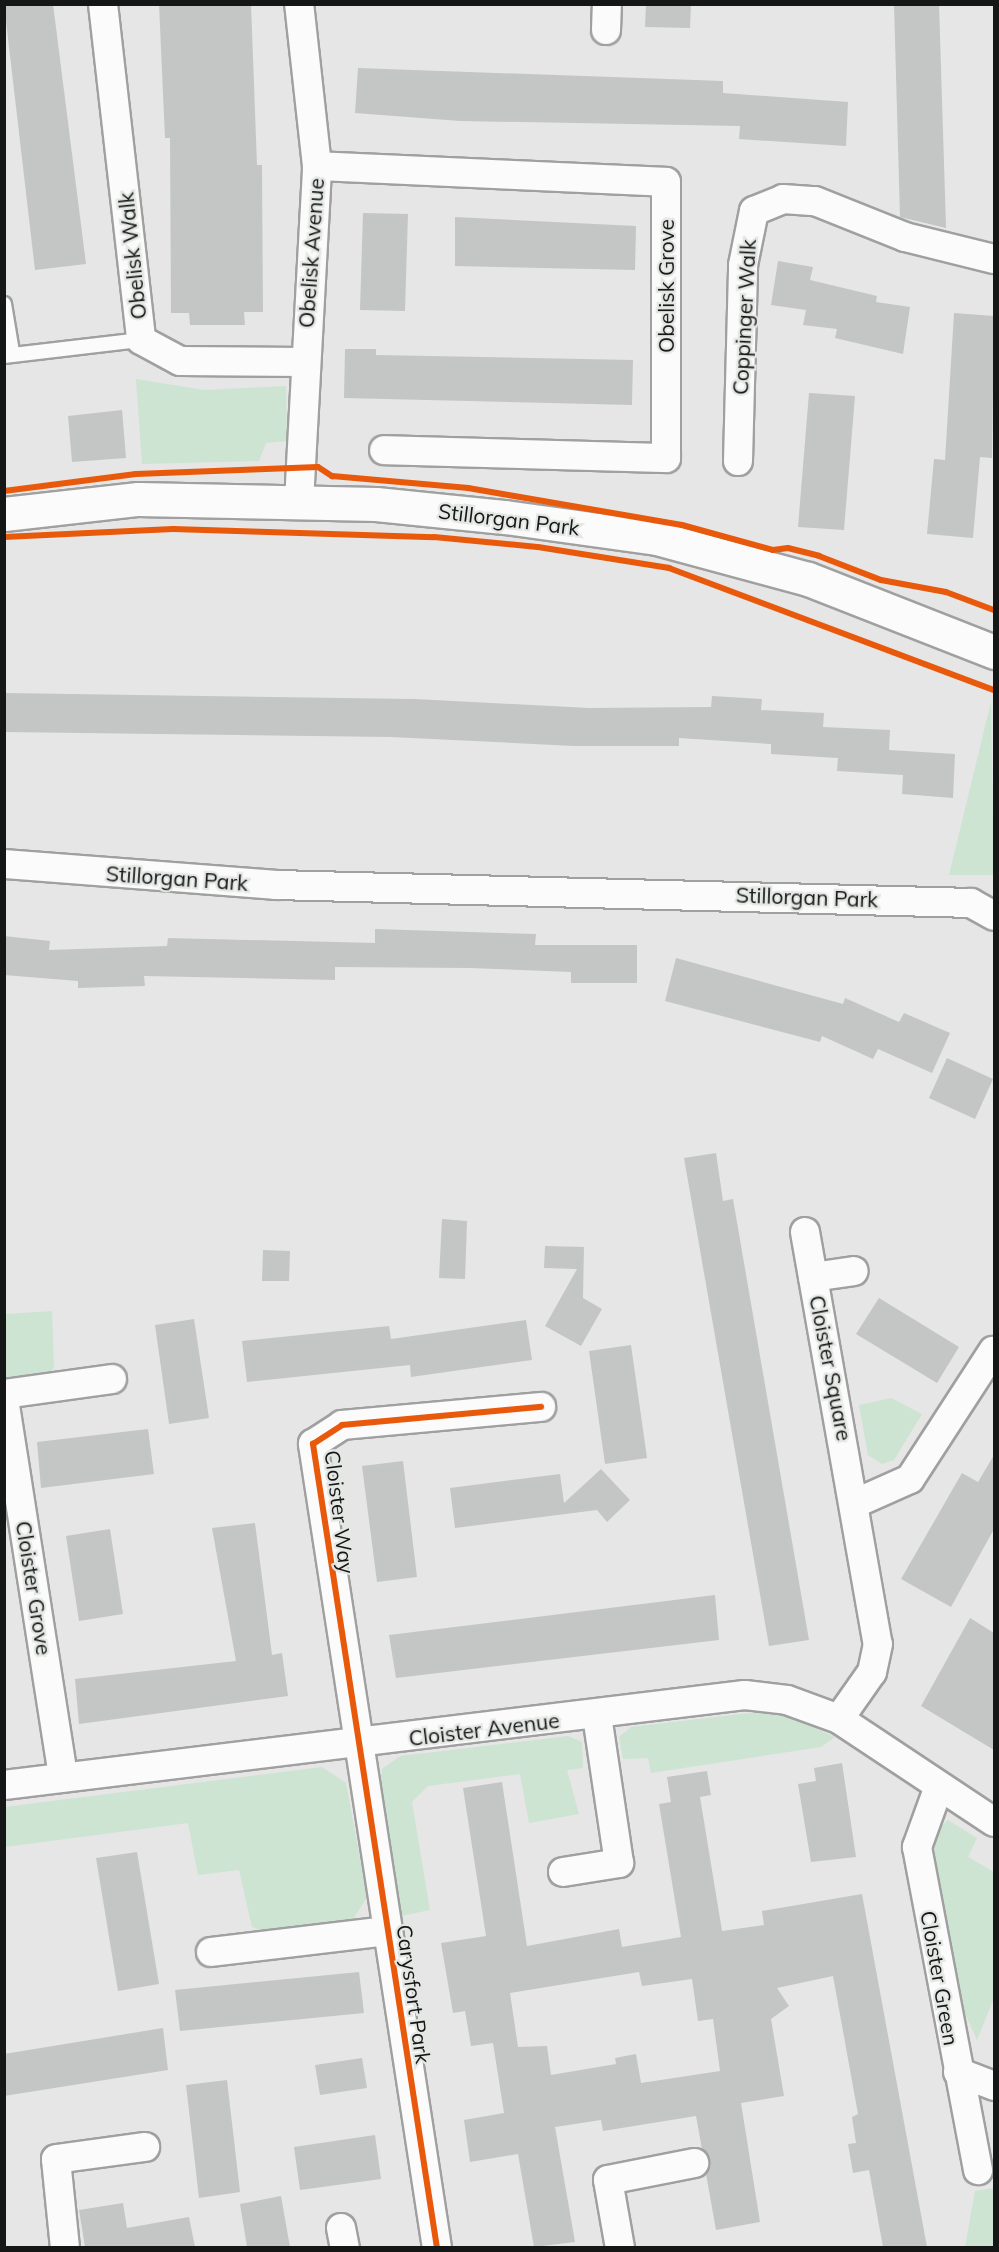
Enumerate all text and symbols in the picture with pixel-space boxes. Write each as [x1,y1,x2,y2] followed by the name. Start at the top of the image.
[293,177,329,329] street label: Obelisk Avenue
[113,191,151,321] street label: Obelisk Walk
[653,219,679,353] street label: Obelisk Grove
[727,239,761,395] street label: Coppinger Walk
[437,498,581,540] street label: Stillorgan Park
[105,860,249,896] street label: Stillorgan Park
[736,882,878,912] street label: Stillorgan Park
[805,1293,857,1443] street label: Cloister Square
[320,1449,360,1575] street label: Cloister Way
[11,1519,57,1657] street label: Cloister Grove
[407,1707,561,1751] street label: Cloister Avenue
[916,1909,964,2047] street label: Cloister Green
[392,1923,436,2065] street label: Carysfort Park

